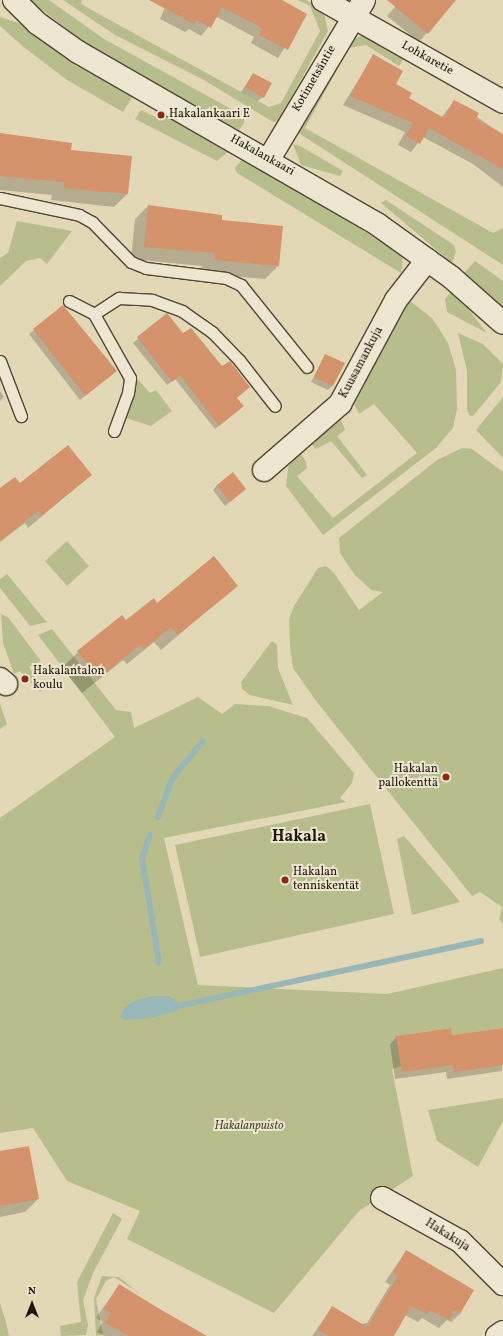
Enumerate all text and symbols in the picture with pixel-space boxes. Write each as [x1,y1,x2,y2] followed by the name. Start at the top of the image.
[399,39,455,79] street label: Lohkaretie
[290,43,340,115] street label: Kotimetsäntie
[169,108,250,122] place label: Hakalankaari E
[156,110,166,120] marker: Hakalankaari E
[227,132,297,180] street label: Hakalankaari
[337,325,387,401] street label: Kuusamankuja
[33,665,105,693] place label: Hakalantalon koulu
[20,674,30,684] marker: Hakalantalon koulu
[378,763,438,791] place label: Hakalan pallokenttä
[441,772,451,782] marker: Hakalan pallokenttä
[272,827,326,847] district label: Hakala
[293,866,359,894] place label: Hakalan tenniskentät
[280,875,290,885] marker: Hakalan tenniskentät
[214,1120,284,1134] park label: Hakalanpuisto
[422,1217,472,1255] street label: Hakakuja
[12,1284,52,1324] north arrow
[28,1284,36,1299] text: N

